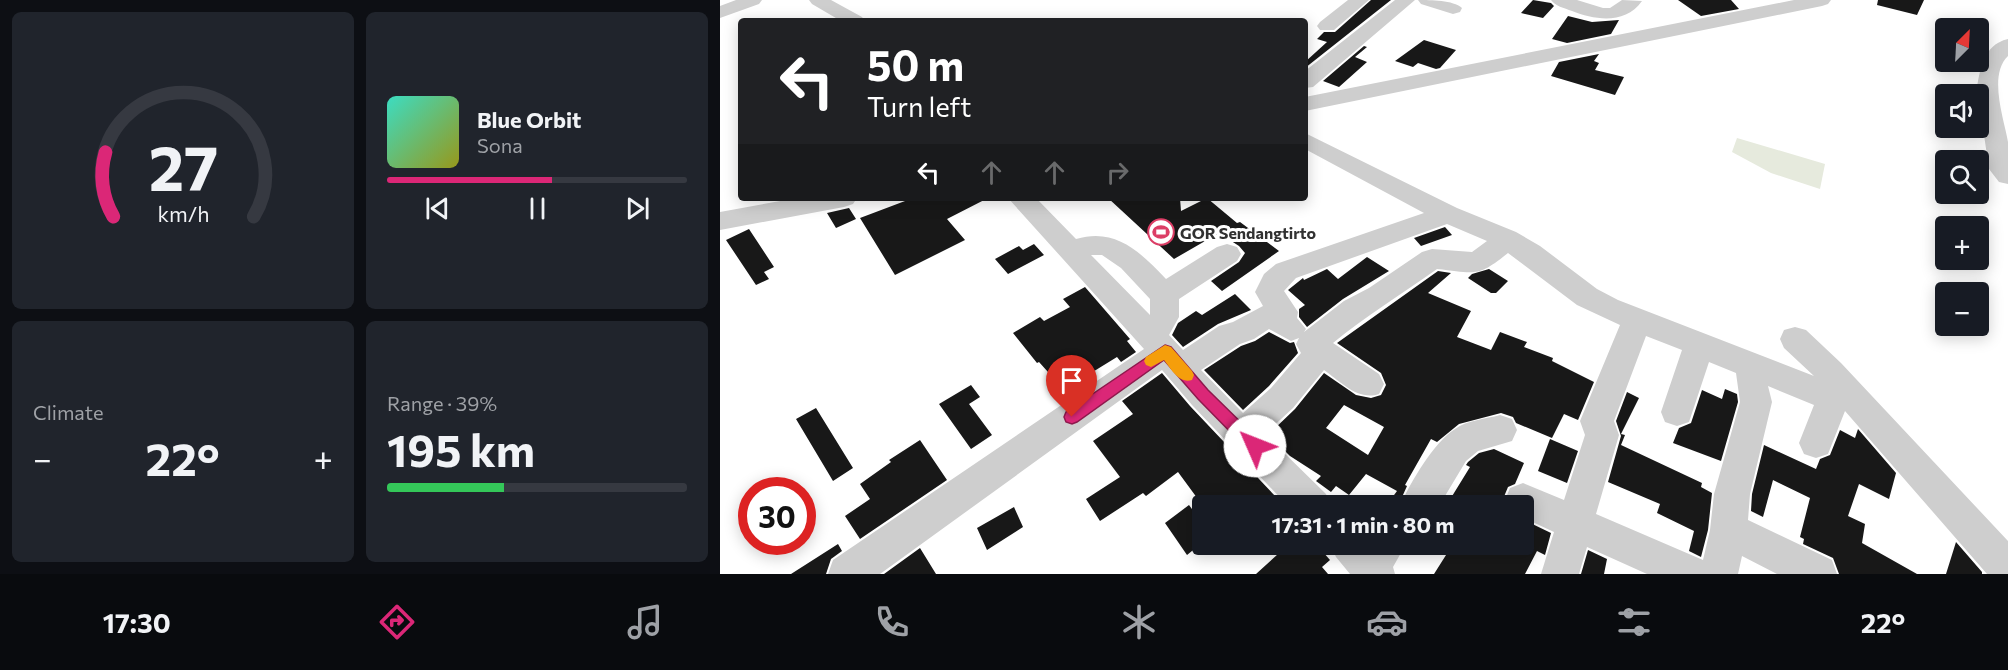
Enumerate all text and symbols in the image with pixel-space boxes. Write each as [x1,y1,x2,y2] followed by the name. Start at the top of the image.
[1935,18,1989,72] north arrow
[1935,18,1989,336] map controls
[867,38,964,90] text: 50 m
[768,42,846,120] icon: left
[1935,84,1989,138] button: sound
[867,90,971,123] text: Turn left
[477,106,581,133] text: Blue Orbit
[148,129,218,205] text: 27
[477,133,523,157] text: Sona
[1935,150,1989,204] button: search
[912,156,945,189] icon: left
[975,156,1008,189] icon: ahead
[1038,156,1071,189] icon: ahead
[1101,156,1134,189] icon: right
[421,192,454,225] icon: previous
[521,192,554,225] icon: pause
[621,192,654,225] icon: next
[157,201,209,227] text: km/h
[1935,216,1989,270] button: +
[1146,217,1176,247] sports icon: GOR Sendangtirto
[1180,223,1316,242] place label: GOR Sendangtirto
[1935,282,1989,336] button: −
[1046,355,1097,417] pin
[1055,364,1088,397] icon: arrive
[387,391,497,415] text: Range · 39%
[33,400,103,424] text: Climate
[1223,414,1287,478] position arrow
[387,421,535,476] text: 195 km
[146,430,220,485] text: 22°
[33,437,52,478] text: −
[314,437,333,478] text: +
[738,477,816,555] speed limit sign: 30
[1272,511,1454,538] text: 17:31 · 1 min · 80 m
[376,601,418,643] icon: directions
[624,601,666,643] icon: music
[871,601,913,643] icon: phone
[1118,601,1160,643] icon: climate
[1366,601,1408,643] icon: car
[1613,601,1655,643] icon: filters
[103,606,171,639] text: 17:30
[1861,606,1905,639] text: 22°

